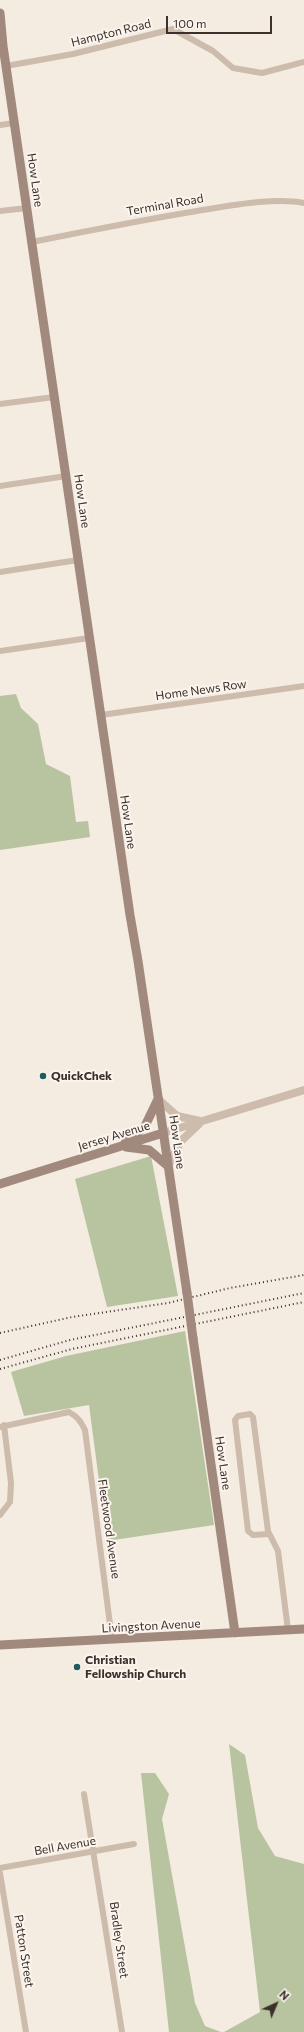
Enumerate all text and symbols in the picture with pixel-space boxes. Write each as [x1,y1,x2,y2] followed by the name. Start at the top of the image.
[168,8,274,34] scale bar
[69,16,153,50] street label: Hampton Road
[173,16,207,30] text: 100 m
[24,152,46,208] street label: How Lane
[125,191,205,219] street label: Terminal Road
[71,473,93,529] street label: How Lane
[154,676,248,704] street label: Home News Row
[117,794,139,850] street label: How Lane
[51,1069,112,1083] place label: QuickChek
[38,1071,48,1081] marker: QuickChek
[166,1114,188,1170] street label: How Lane
[76,1118,152,1154] street label: Jersey Avenue
[212,1435,234,1491] street label: How Lane
[95,1478,123,1580] street label: Fleetwood Avenue
[101,1616,201,1636] street label: Livingston Avenue
[85,1653,186,1681] place label: Christian Fellowship Church
[72,1662,82,1672] marker: Christian Fellowship Church
[33,1833,97,1859] street label: Bell Avenue
[106,1901,132,1979] street label: Bradley Street
[11,1913,37,1989] street label: Patton Street
[256,1984,296,2024] north arrow
[277,1987,292,2003] text: N

